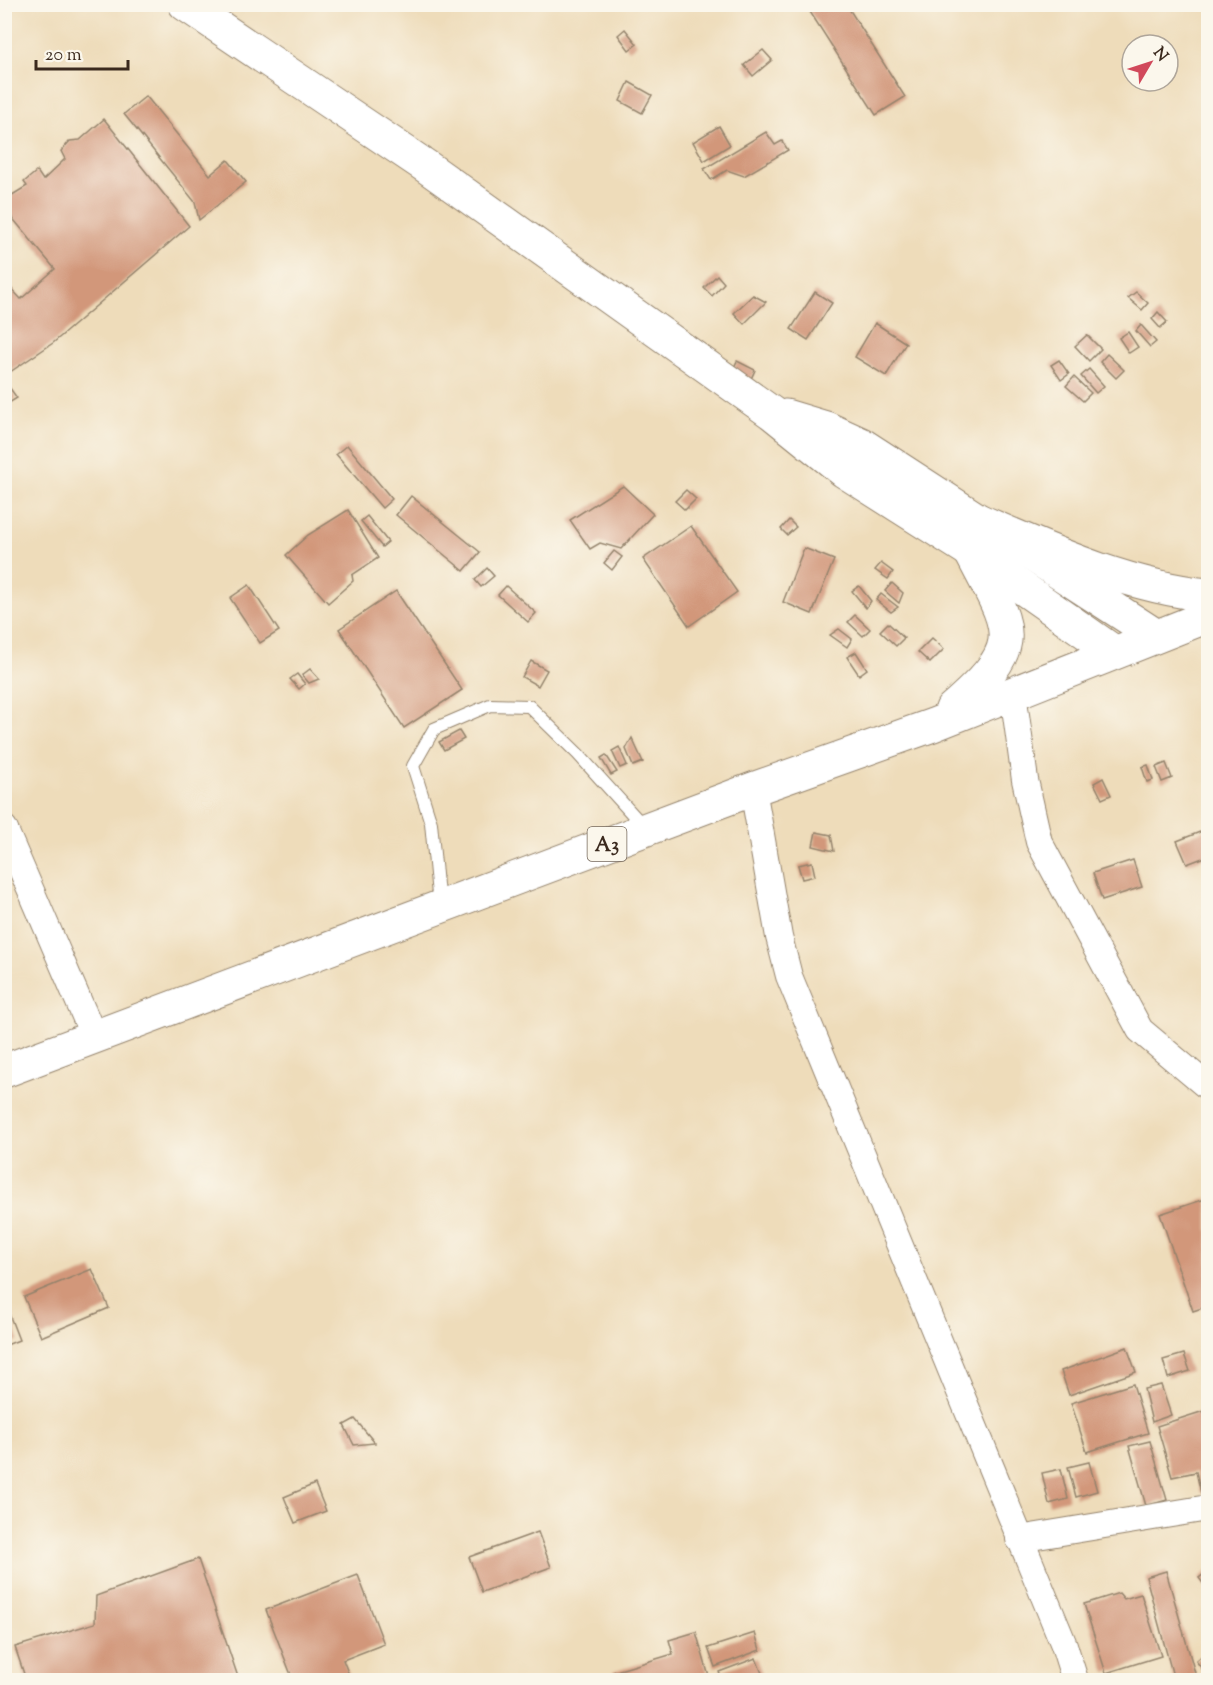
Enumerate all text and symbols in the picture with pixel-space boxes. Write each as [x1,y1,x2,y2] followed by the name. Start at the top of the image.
[36,33,128,71] scale bar
[1120,33,1180,93] north arrow
[45,43,82,69] text: 20 m
[1147,43,1173,68] text: N
[588,827,626,861] road number: A3

